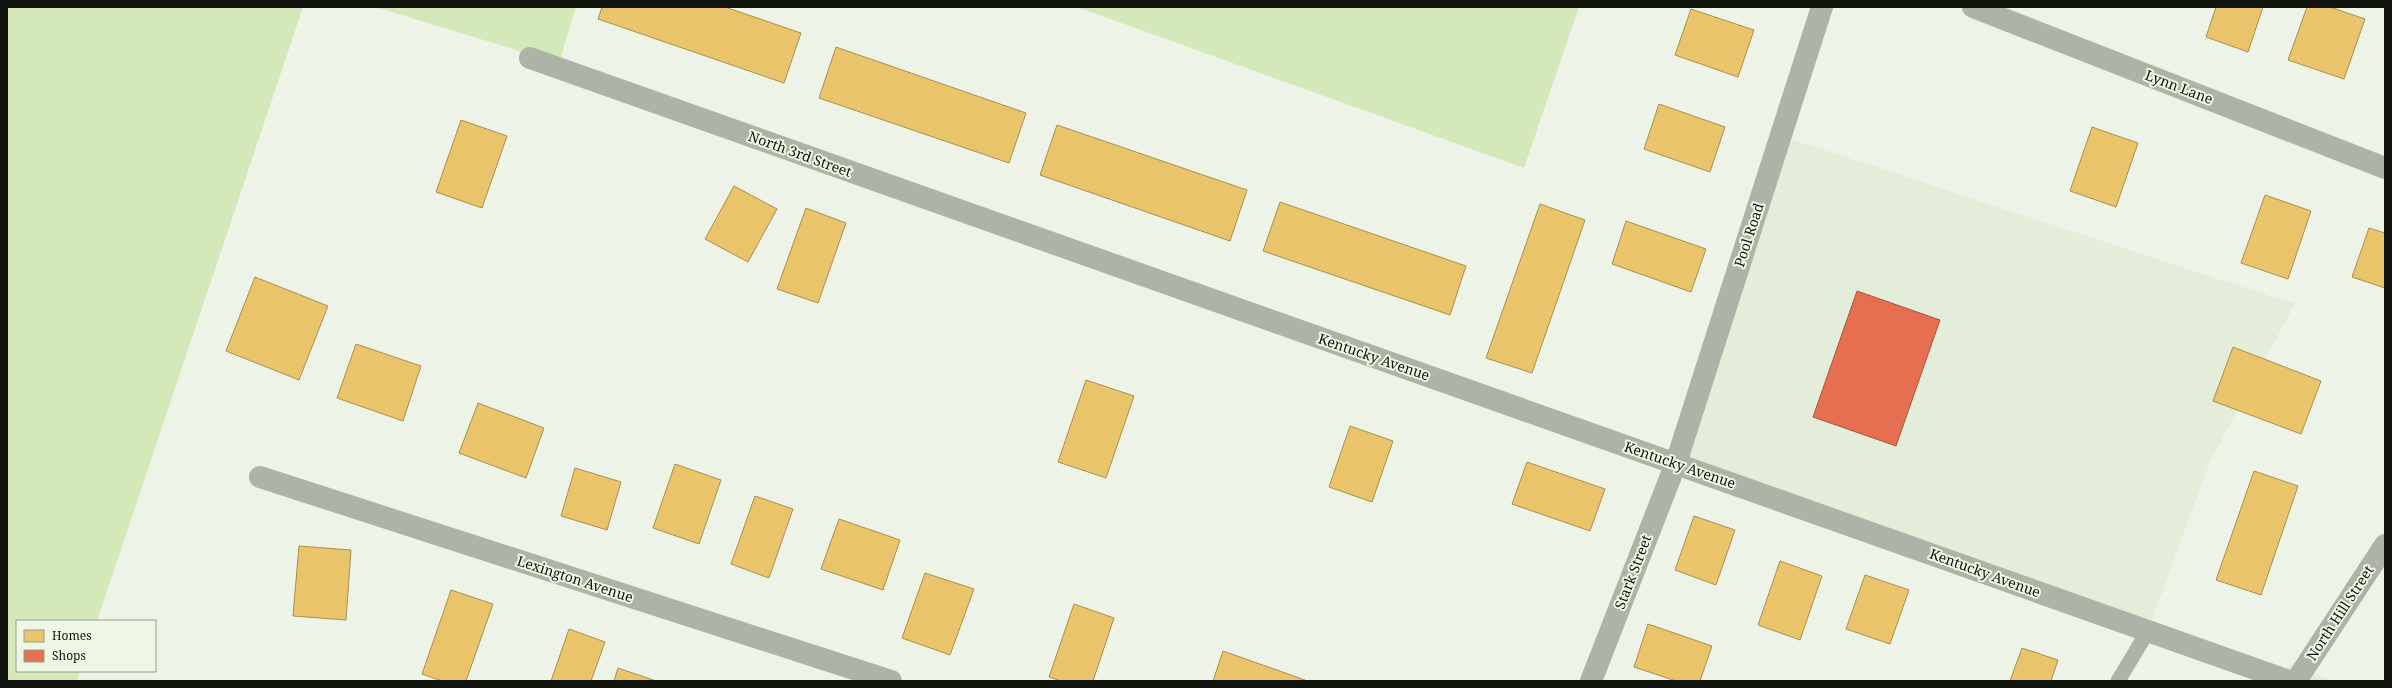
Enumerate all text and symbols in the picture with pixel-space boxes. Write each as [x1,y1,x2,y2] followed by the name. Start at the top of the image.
[2143,65,2216,108] street label: Lynn Lane
[746,126,854,181] street label: North 3rd Street
[1729,200,1768,269] street label: Pool Road
[1316,329,1432,384] street label: Kentucky Avenue
[1622,437,1738,492] street label: Kentucky Avenue
[1610,532,1655,612] street label: Stark Street
[1927,544,2043,601] street label: Kentucky Avenue
[515,551,636,606] street label: Lexington Avenue
[2302,561,2377,664] street label: North Hill Street
[16,620,156,672] legend
[52,627,92,644] text: Homes
[52,647,86,664] text: Shops

